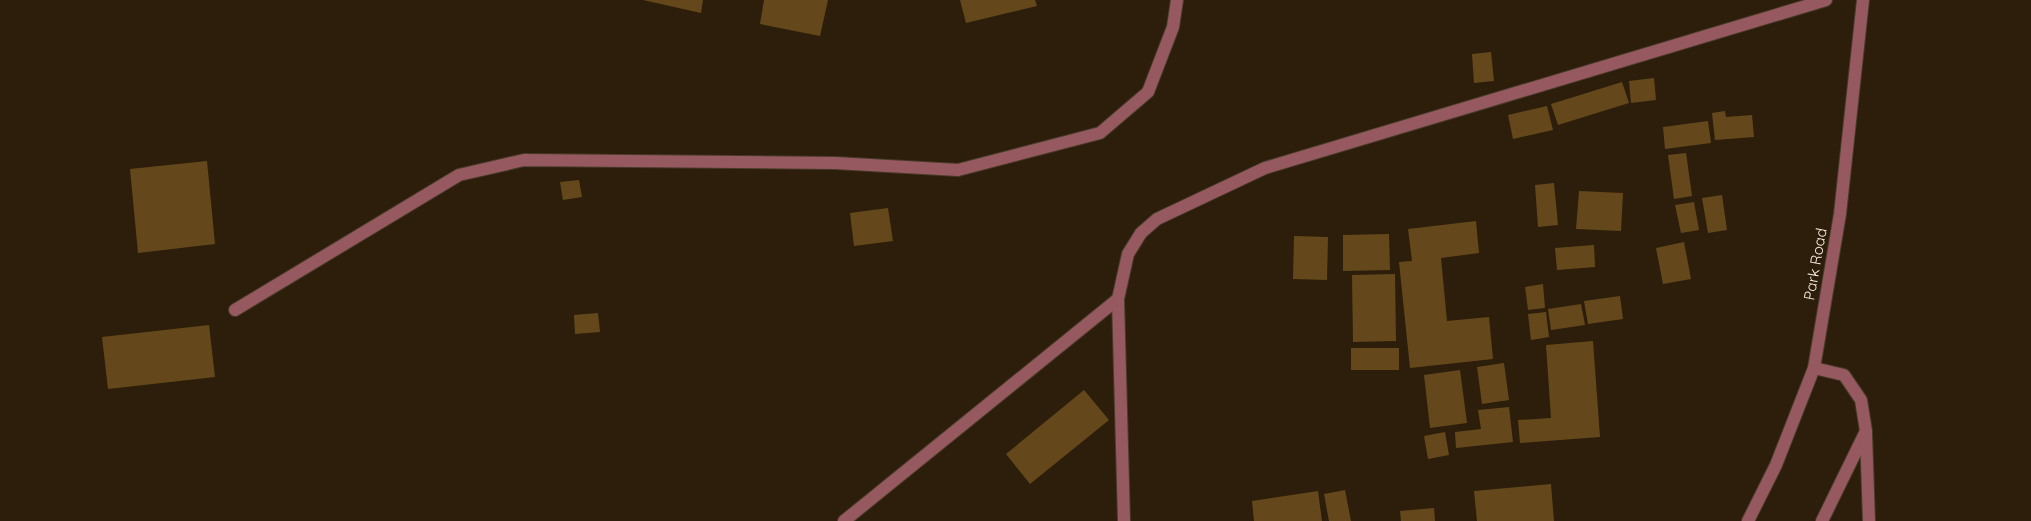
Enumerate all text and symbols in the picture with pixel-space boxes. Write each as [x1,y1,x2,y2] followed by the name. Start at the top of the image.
[1799,226,1831,302] street label: Park Road

